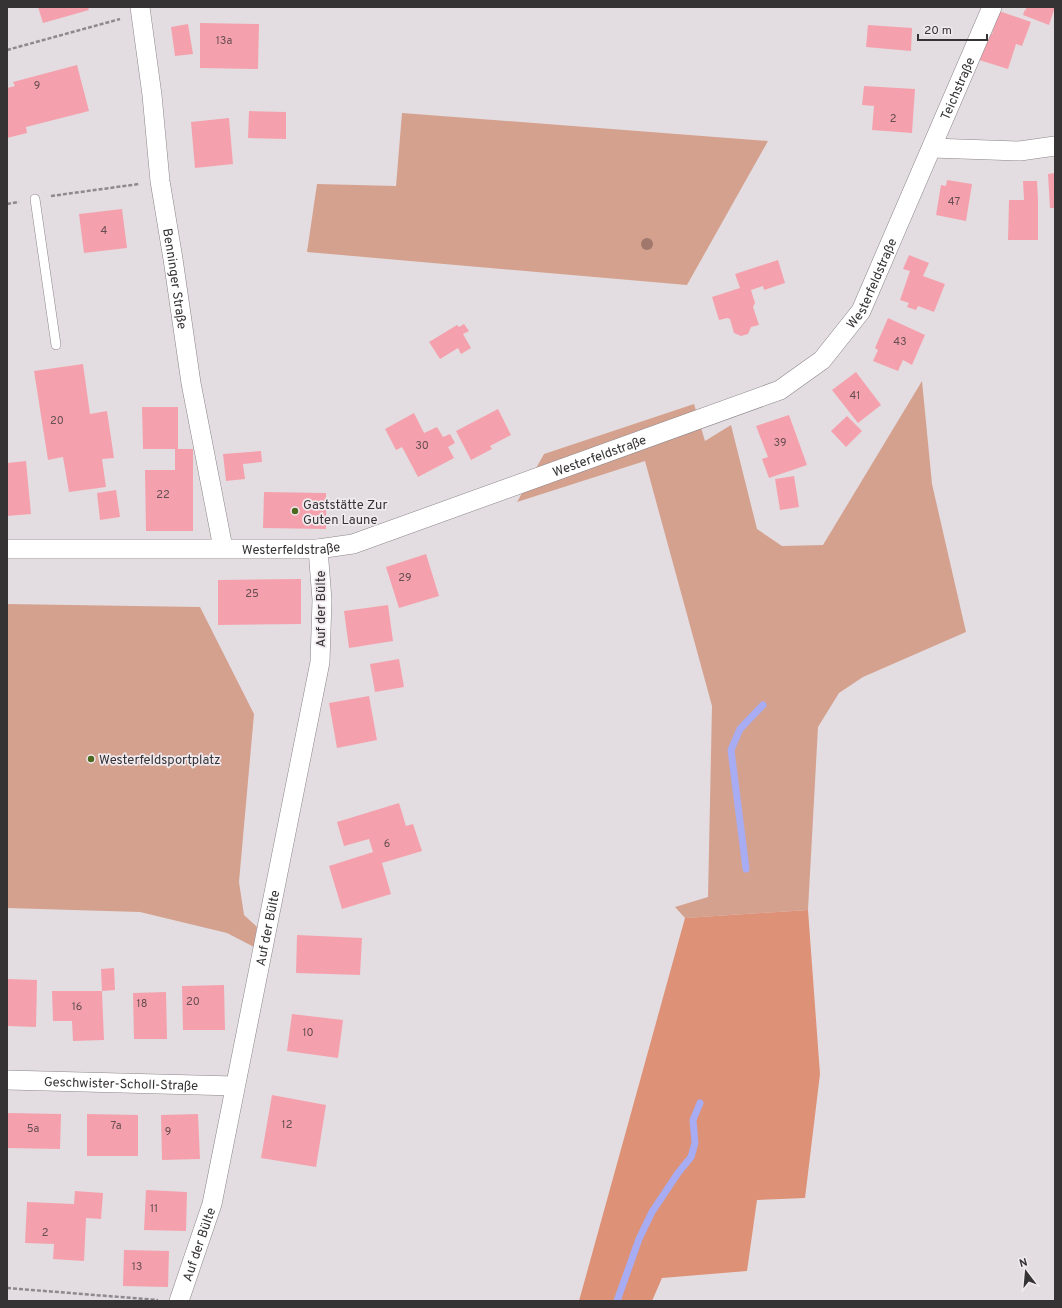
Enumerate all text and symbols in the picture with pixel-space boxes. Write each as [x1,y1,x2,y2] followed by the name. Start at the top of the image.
[918,16,987,42] scale bar
[924,23,952,39] text: 20 m
[216,34,233,48] house number: 13a
[938,55,979,123] street label: Teichstraße
[34,79,40,93] house number: 9
[890,112,896,126] house number: 2
[948,195,960,209] house number: 47
[101,224,108,238] house number: 4
[158,227,189,330] street label: Benninger Straße
[844,236,901,333] street label: Westerfeldstraße
[893,335,907,349] house number: 43
[850,389,860,403] house number: 41
[50,414,64,428] house number: 20
[551,433,649,481] street label: Westerfeldstraße
[774,436,786,450] house number: 39
[415,439,429,453] house number: 30
[156,488,170,502] house number: 22
[303,498,388,529] place label: Gaststätte Zur Guten Laune
[290,506,300,516] marker: Gaststätte Zur Guten Laune
[242,540,341,559] street label: Westerfeldstraße
[314,570,330,648] street label: Auf der Bülte
[398,571,412,585] house number: 29
[245,587,259,601] house number: 25
[99,753,221,769] place label: Westerfeldsportplatz
[86,754,96,764] marker: Westerfeldsportplatz
[384,837,390,851] house number: 6
[254,889,284,968] street label: Auf der Bülte
[186,995,200,1009] house number: 20
[137,997,147,1011] house number: 18
[72,1000,82,1014] house number: 16
[302,1026,314,1040] house number: 10
[43,1075,198,1095] street label: Geschwister-Scholl-Straße
[282,1118,292,1132] house number: 12
[110,1119,122,1133] house number: 7a
[27,1122,40,1136] house number: 5a
[165,1125,171,1139] house number: 9
[150,1202,158,1216] house number: 11
[180,1206,220,1284] street label: Auf der Bülte
[42,1226,48,1240] house number: 2
[1006,1252,1046,1292] north arrow
[1018,1256,1029,1271] text: N
[132,1260,142,1274] house number: 13

